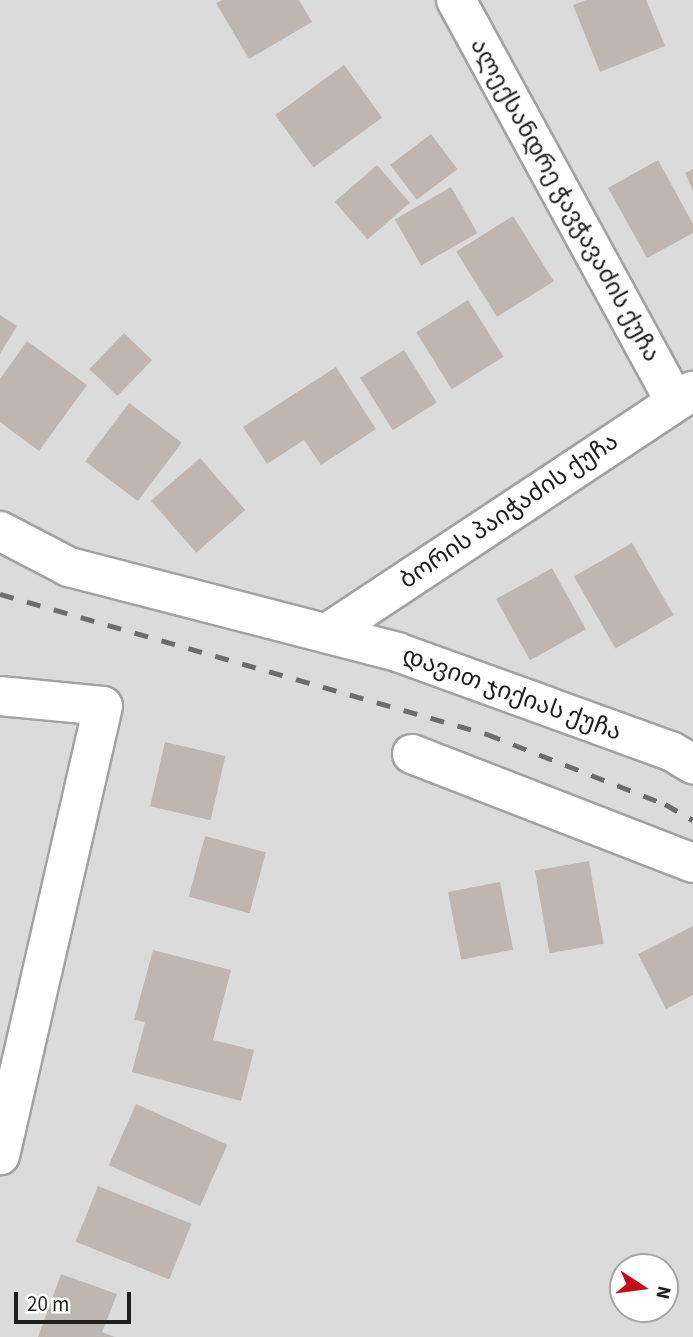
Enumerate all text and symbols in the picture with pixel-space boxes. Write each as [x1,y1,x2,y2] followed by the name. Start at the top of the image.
[464,33,666,367] street label: ალექსანდრე ჭავჭავაძის ქუჩა
[394,427,624,595] street label: ბორის პაიჭაძის ქუჩა
[399,641,625,747] street label: დავით ჯიქიას ქუჩა
[609,1253,679,1323] north arrow
[18,1278,135,1322] scale bar
[648,1283,678,1302] text: N
[27,1289,69,1319] text: 20 m

